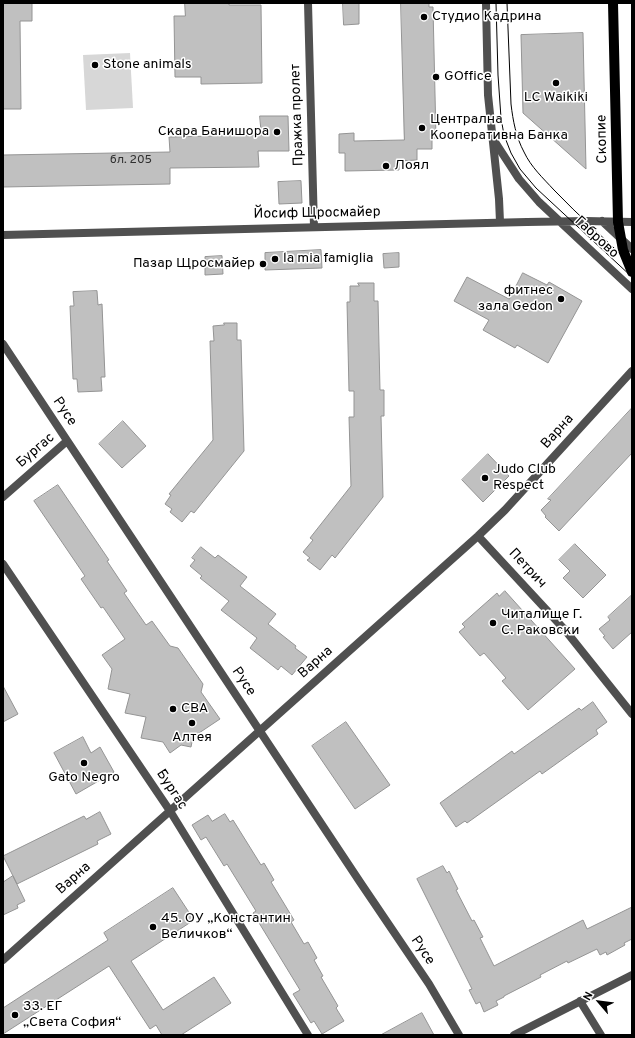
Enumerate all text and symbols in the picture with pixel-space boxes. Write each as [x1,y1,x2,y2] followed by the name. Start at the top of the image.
[432,9,541,25] place label: Студио Кадрина
[419,12,429,22] marker: Студио Кадрина
[103,57,192,73] place label: Stone animals
[90,60,100,70] marker: Stone animals
[288,64,308,166] street label: Пражка пролет
[444,69,491,85] place label: GOffice
[431,72,441,82] marker: GOffice
[551,78,561,88] marker: LC Waikiki
[524,90,588,106] place label: LC Waikiki
[430,112,568,144] place label: Централна Кооперативна Банка
[594,114,612,164] street label: Скопие
[417,123,427,133] marker: Централна Кооперативна Банка
[158,124,269,140] place label: Скара Банишора
[272,127,282,137] marker: Скара Банишора
[110,154,152,168] house number: бл. 205
[394,158,429,174] place label: Лоял
[381,161,391,171] marker: Лоял
[253,204,381,224] street label: Йосиф Щросмайер
[571,213,621,263] street label: Габрово
[283,251,373,267] place label: la mia famiglia
[270,254,280,264] marker: la mia famiglia
[133,256,255,272] place label: Пазар Щросмайер
[258,259,268,269] marker: Пазар Щросмайер
[478,283,553,316] place label: фитнес зала Gedon
[556,294,566,304] marker: фитнес зала Gedon
[48,394,80,430] street label: Русе
[538,411,578,453] street label: Варна
[14,430,58,472] street label: Бургас
[493,462,556,494] place label: Judo Club Respect
[480,473,490,483] marker: Judo Club Respect
[504,546,550,592] street label: Петрич
[501,607,582,640] place label: Читалище Г. С. Раковски
[488,618,498,628] marker: Читалище Г. С. Раковски
[295,643,337,683] street label: Варна
[227,664,259,700] street label: Русе
[181,701,208,717] place label: CBA
[168,704,178,714] marker: CBA
[187,718,197,728] marker: Алтея
[172,730,212,746] place label: Алтея
[79,758,89,768] marker: Gato Negro
[152,767,190,813] street label: Бургас
[48,770,120,786] place label: Gato Negro
[53,859,95,899] street label: Варна
[161,911,291,944] place label: 45. ОУ „Константин Величков“
[148,922,158,932] marker: 45. ОУ „Константин Величков“
[406,933,438,969] street label: Русе
[579,982,619,1022] north arrow
[580,990,596,1003] text: N
[23,999,121,1032] place label: 33. ЕГ „Света София“
[10,1010,20,1020] marker: 33. ЕГ „Света София“

